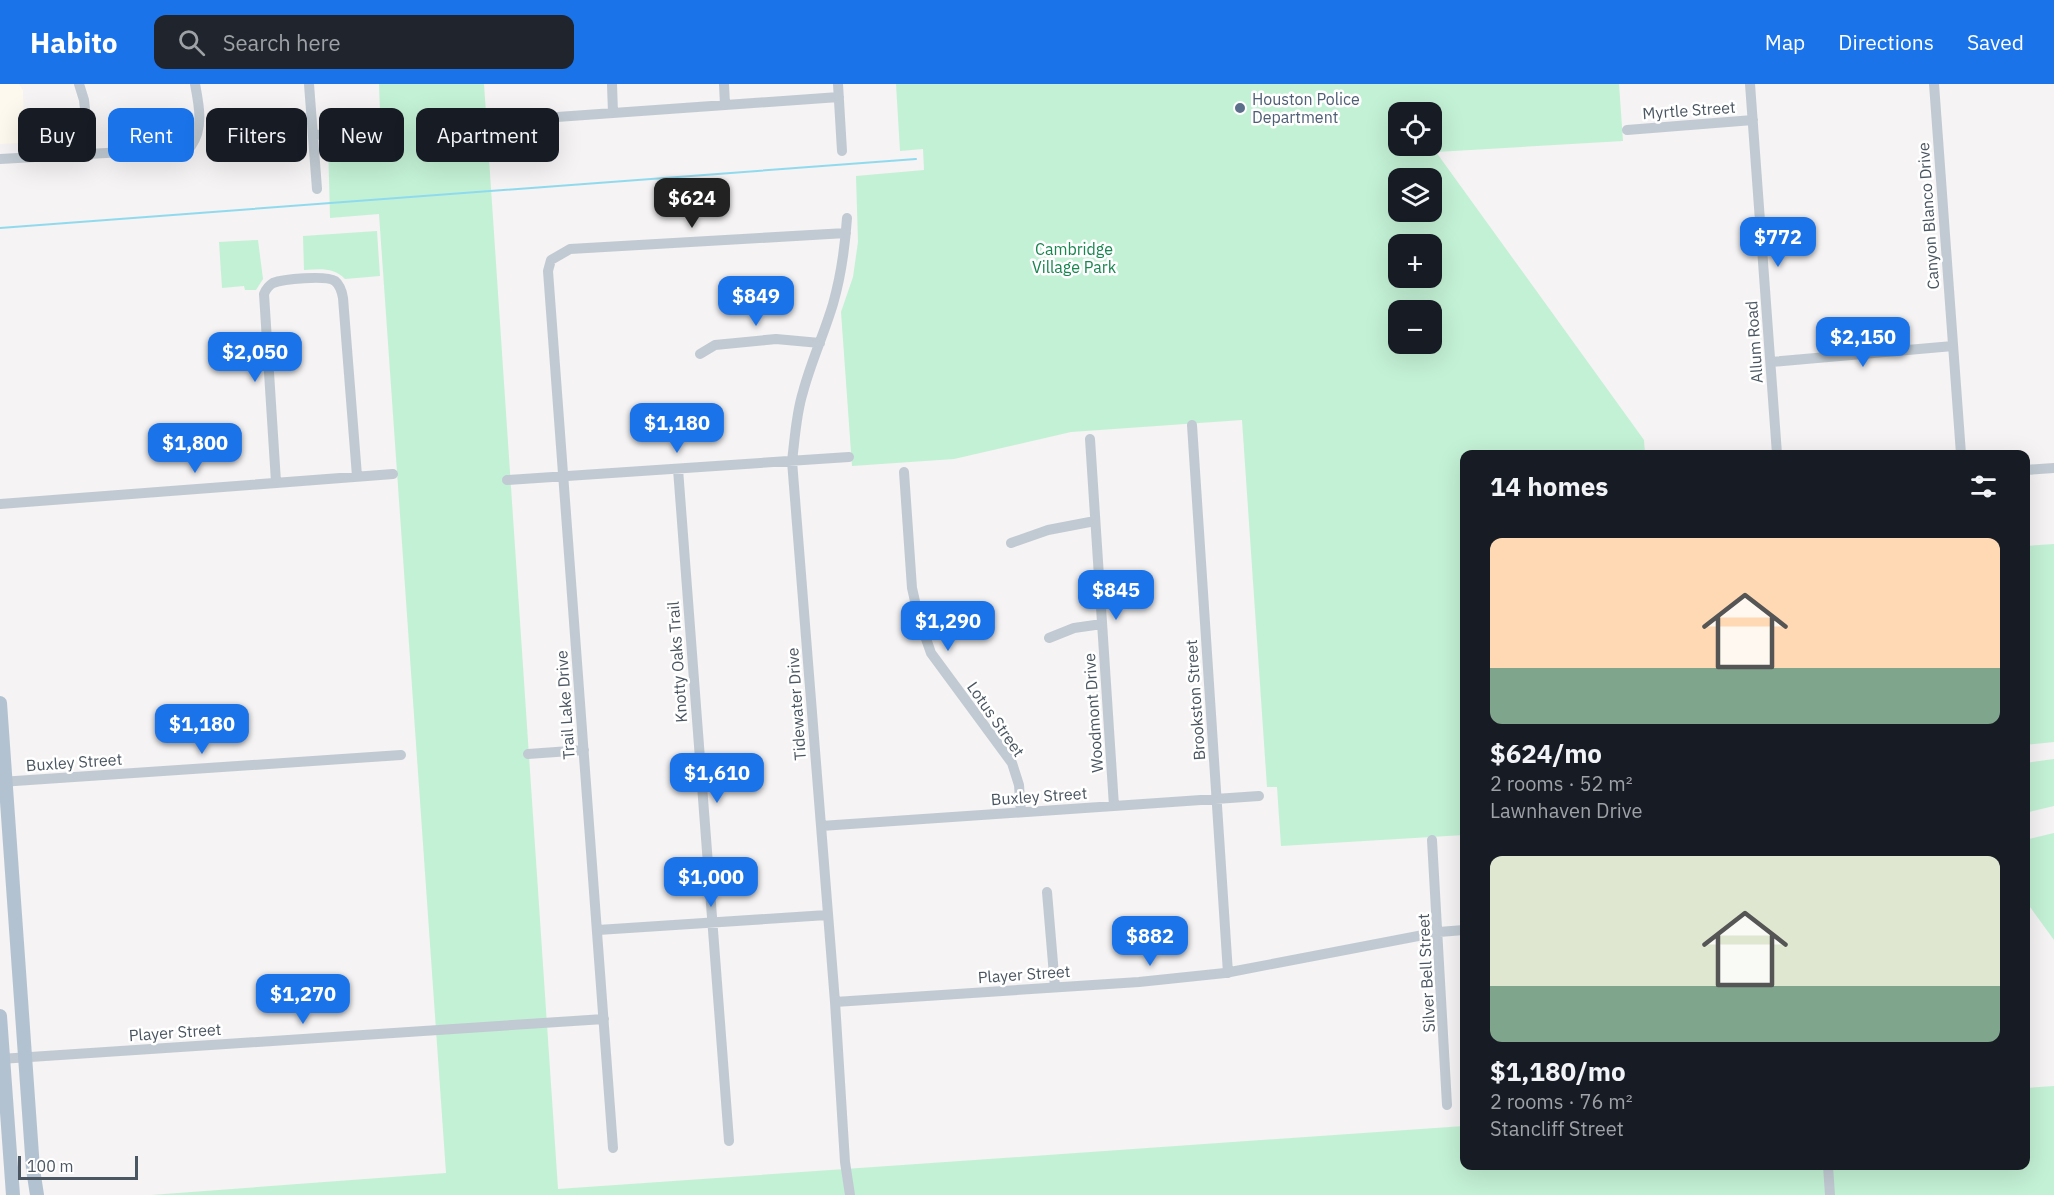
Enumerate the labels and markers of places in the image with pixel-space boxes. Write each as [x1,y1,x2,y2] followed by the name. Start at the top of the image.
[1252,89,1360,127] place label: Houston Police Department
[1233,101,1247,115] marker: Houston Police Department
[656,178,728,229] pin: $624
[1742,217,1814,268] pin: $772
[720,276,792,327] pin: $849
[1814,317,1912,368] pin: $2,150
[206,332,304,383] pin: $2,050
[628,403,726,454] pin: $1,180
[146,423,244,474] pin: $1,800
[1080,570,1152,621] pin: $845
[899,601,997,652] pin: $1,290
[153,704,251,755] pin: $1,180
[668,753,766,804] pin: $1,610
[662,857,760,908] pin: $1,000
[1114,916,1186,967] pin: $882
[254,974,352,1025] pin: $1,270

